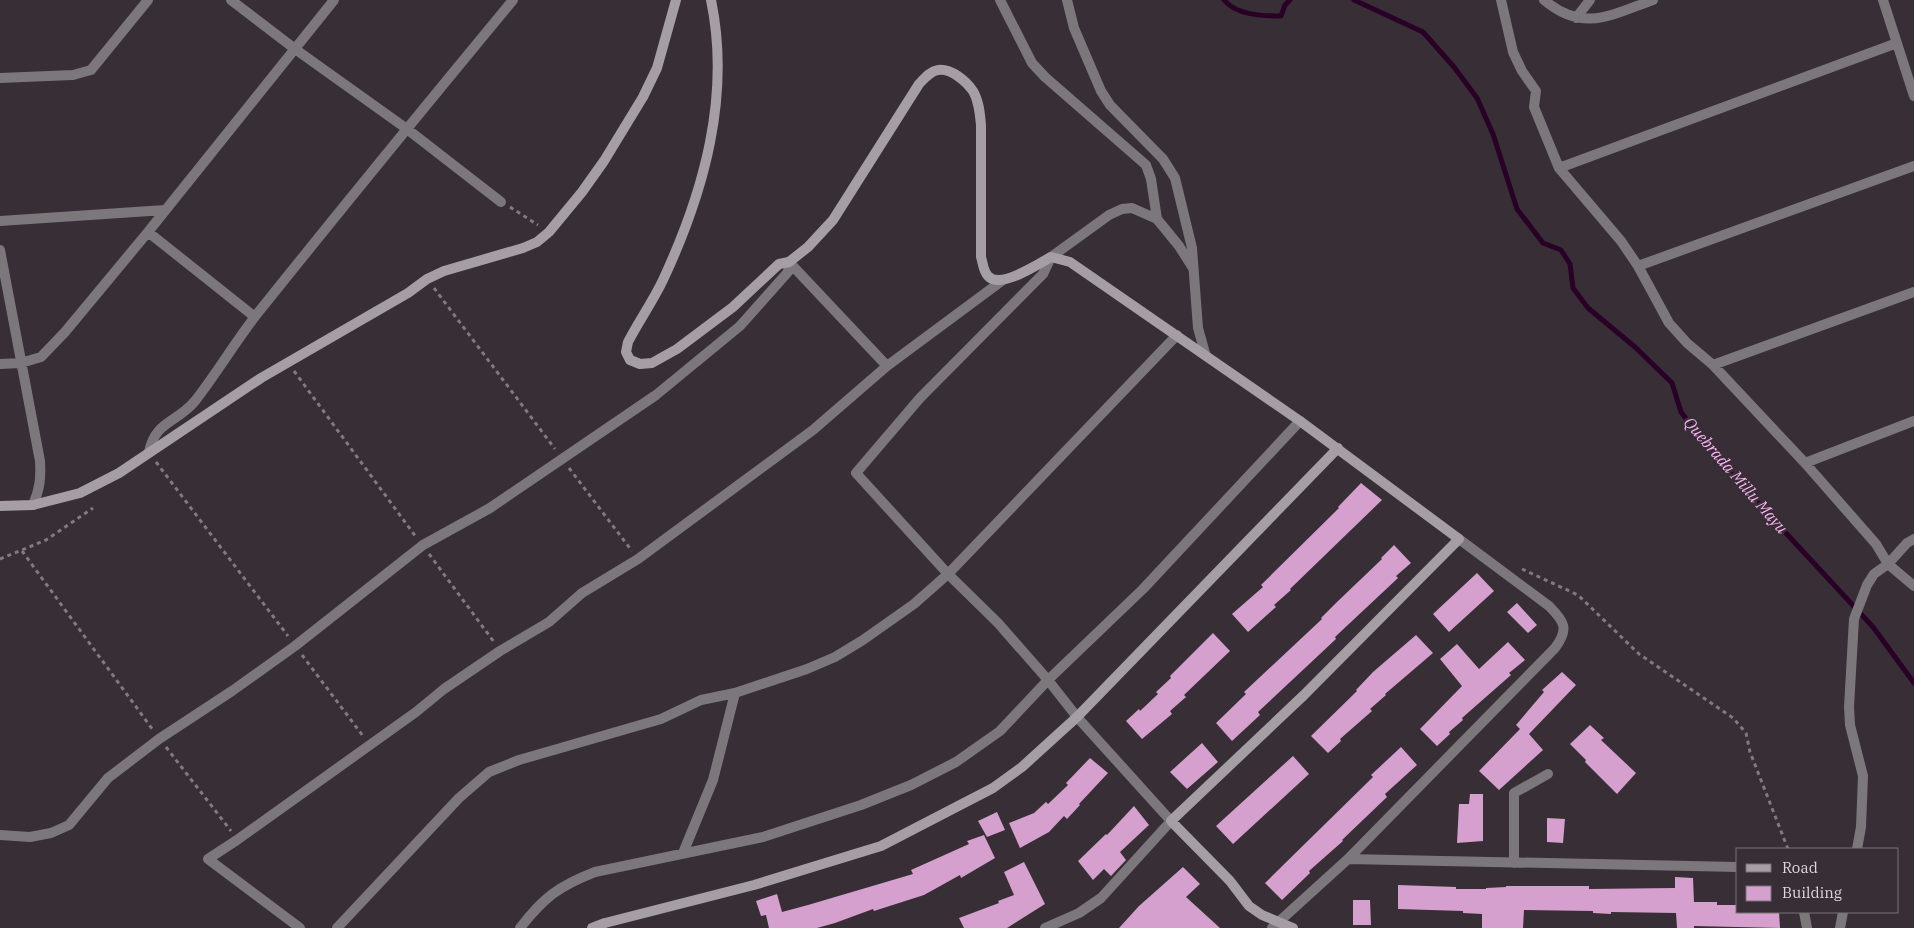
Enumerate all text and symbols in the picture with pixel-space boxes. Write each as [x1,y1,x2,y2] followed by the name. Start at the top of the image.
[1680,412,1792,538] water label: Quebrada Millu Mayu
[1736,848,1899,913] legend
[1782,858,1818,877] text: Road
[1782,883,1842,902] text: Building

